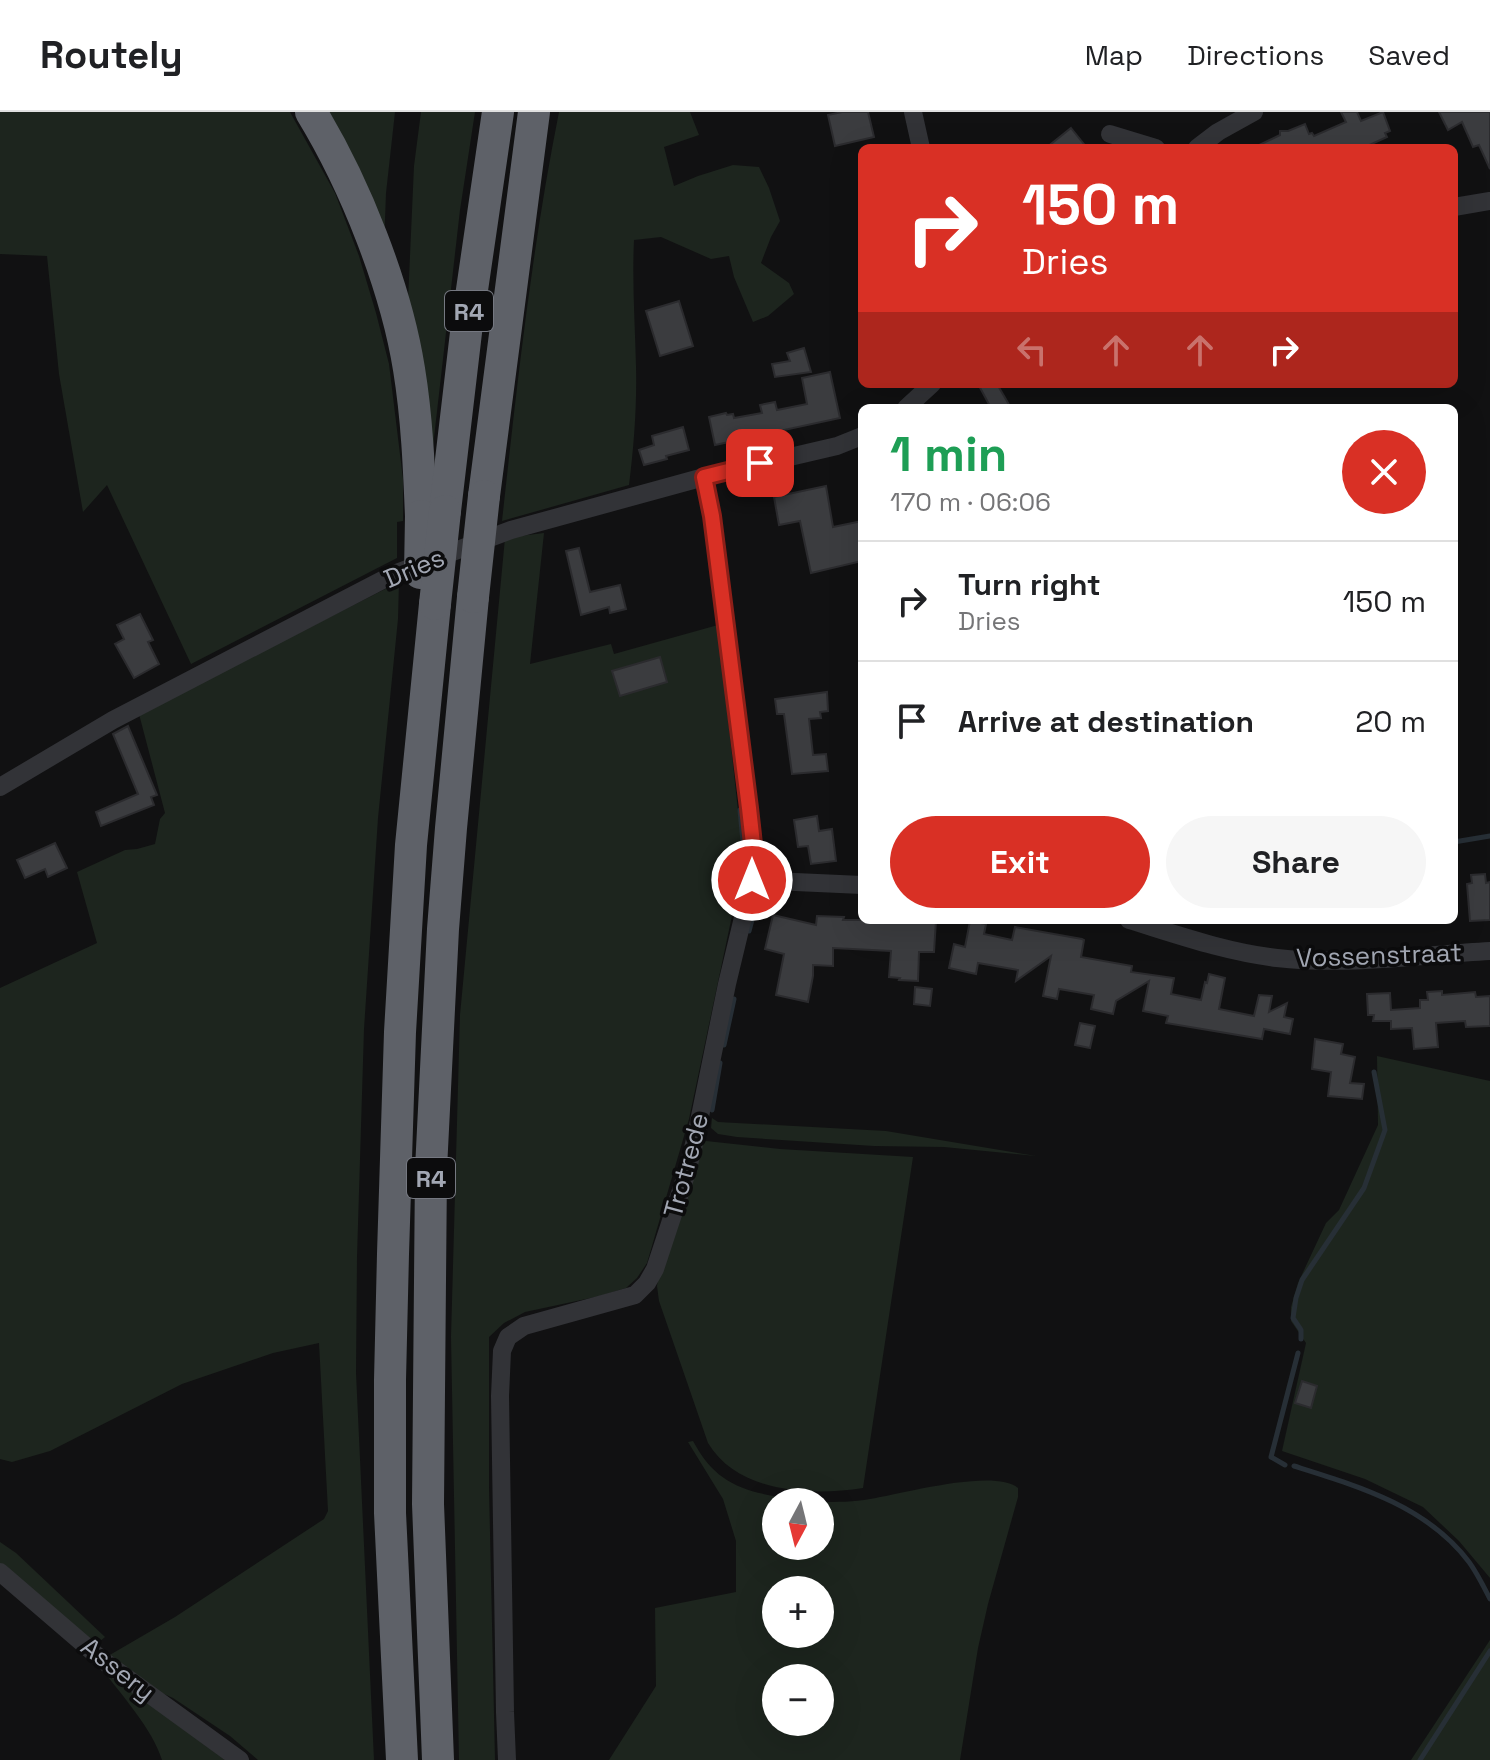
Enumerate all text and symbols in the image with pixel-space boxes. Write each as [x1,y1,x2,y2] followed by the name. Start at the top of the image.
[40,31,183,79] text: Routely
[1085,37,1143,73] text: Map
[1187,37,1324,73] text: Directions
[1368,37,1450,73] text: Saved
[1022,169,1179,240] text: 150 m
[890,176,994,280] icon: right
[1022,239,1109,285] text: Dries
[445,291,493,331] road number: R4
[1010,328,1054,372] icon: left
[1094,328,1138,372] icon: ahead
[1178,328,1222,372] icon: ahead
[1262,328,1306,372] icon: right
[890,424,1007,485] text: 1 min
[726,429,794,497] pin
[1342,430,1426,514] button: close
[738,441,782,485] icon: arrive
[890,485,1051,519] text: 170 m · 06:06
[379,540,449,596] street label: Dries
[958,565,1101,604] text: Turn right
[890,579,934,623] icon: right
[1343,582,1426,621] text: 150 m
[958,604,1021,638] text: Dries
[890,699,934,743] icon: arrive
[958,702,1254,741] text: Arrive at destination
[1355,702,1426,741] text: 20 m
[890,816,1150,908] button: Exit
[1166,816,1426,908] button: Share
[710,838,794,922] position arrow
[1296,935,1462,975] street label: Vossenstraat
[656,1109,716,1221] street label: Trotrede
[407,1158,455,1198] road number: R4
[762,1488,834,1560] north arrow
[762,1488,834,1736] map controls
[762,1576,834,1648] button: +
[74,1629,162,1709] street label: Assery
[762,1664,834,1736] button: −

